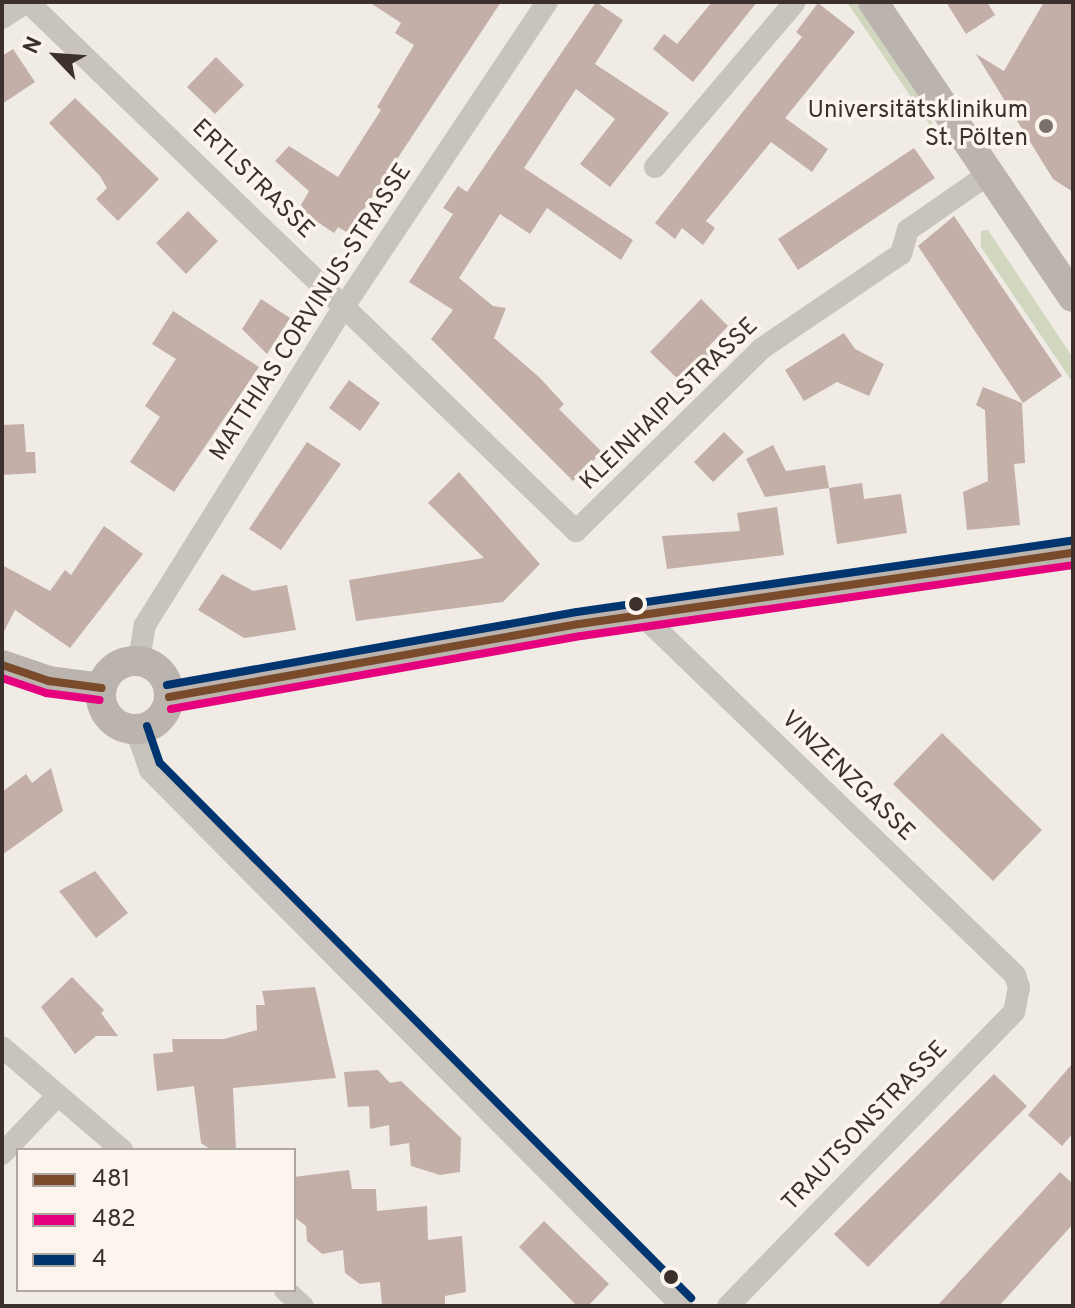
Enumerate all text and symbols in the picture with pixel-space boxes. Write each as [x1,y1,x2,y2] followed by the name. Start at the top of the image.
[16,16,96,96] north arrow
[18,33,49,59] text: N
[807,98,1028,154] place label: Universitätsklinikum St. Pölten
[185,114,319,246] street label: ERTLSTRASSE
[1035,115,1057,137] marker: Universitätsklinikum St. Pölten
[205,159,419,467] street label: MATTHIAS CORVINUS-STRASSE
[575,313,765,497] street label: KLEINHAIPLSTRASSE
[628,596,644,612] unlabelled marker
[774,706,920,848] street label: VINZENZGASSE
[777,1036,955,1218] street label: TRAUTSONSTRASSE
[16,1148,296,1292] legend
[92,1165,130,1195] text: 481
[92,1205,136,1235] text: 482
[92,1245,107,1275] text: 4
[663,1269,679,1285] unlabelled marker

